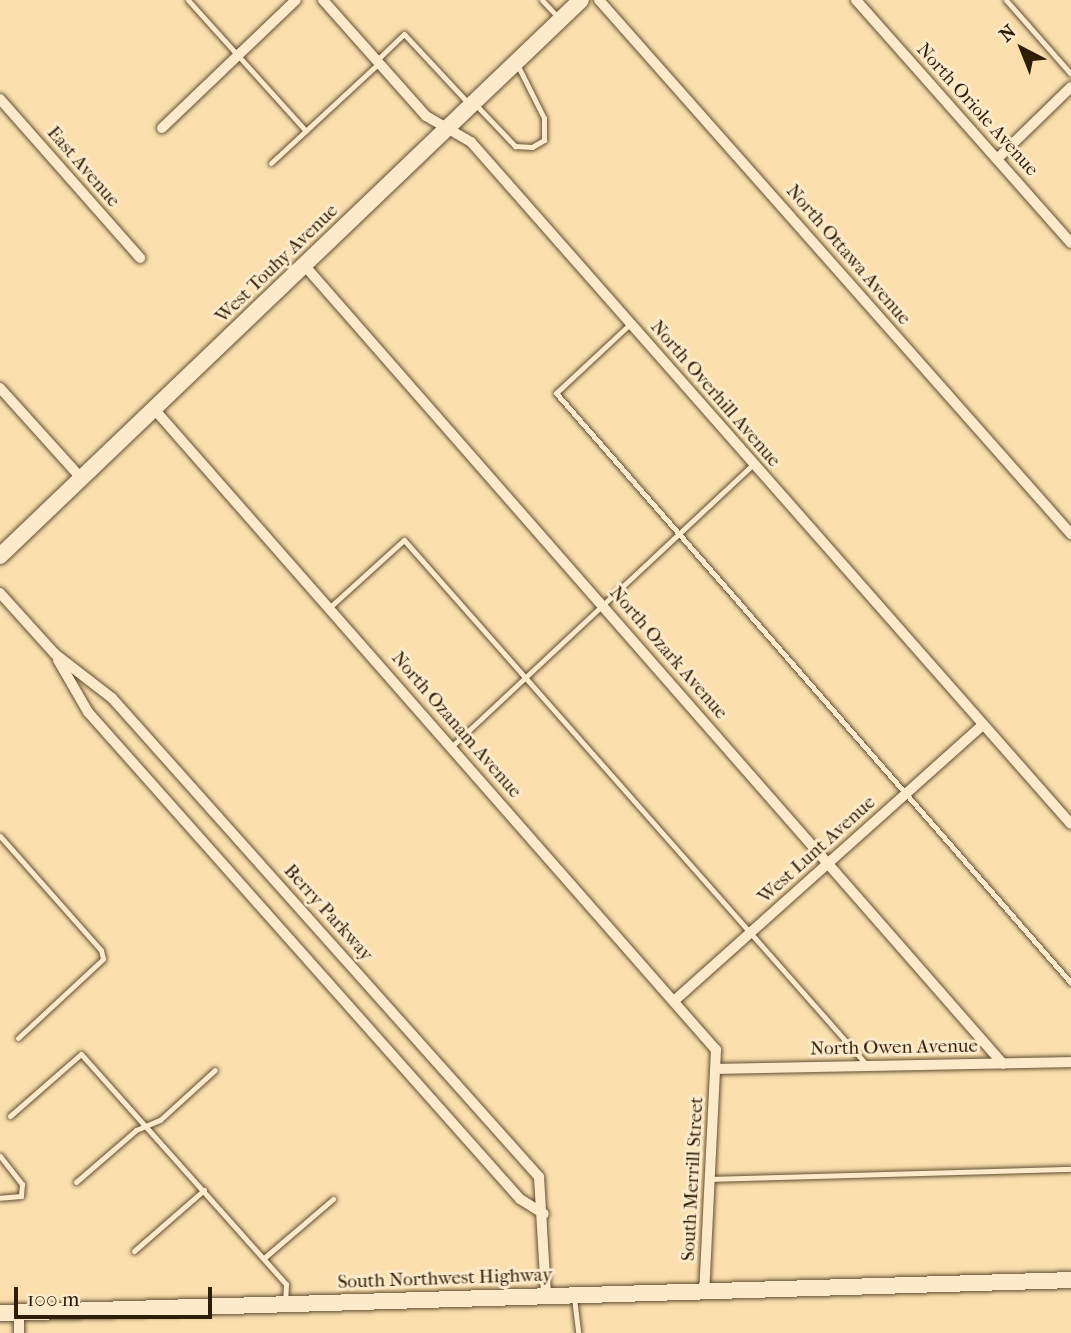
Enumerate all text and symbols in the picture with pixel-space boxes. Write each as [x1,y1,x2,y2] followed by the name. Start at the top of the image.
[987,14,1057,84] north arrow
[995,20,1021,46] text: N
[911,39,1043,181] street label: North Oriole Avenue
[42,122,124,212] street label: East Avenue
[781,180,915,330] street label: North Ottawa Avenue
[211,200,343,328] street label: West Touhy Avenue
[645,316,785,472] street label: North Overhill Avenue
[604,582,732,724] street label: North Ozark Avenue
[386,647,526,803] street label: North Ozanam Avenue
[754,791,880,909] street label: West Lunt Avenue
[279,860,377,966] street label: Berry Parkway
[810,1035,978,1061] street label: North Owen Avenue
[677,1096,709,1262] street label: South Merrill Street
[337,1264,553,1294] street label: South Northwest Highway
[18,1274,215,1318] scale bar
[27,1287,80,1311] text: 100 m

